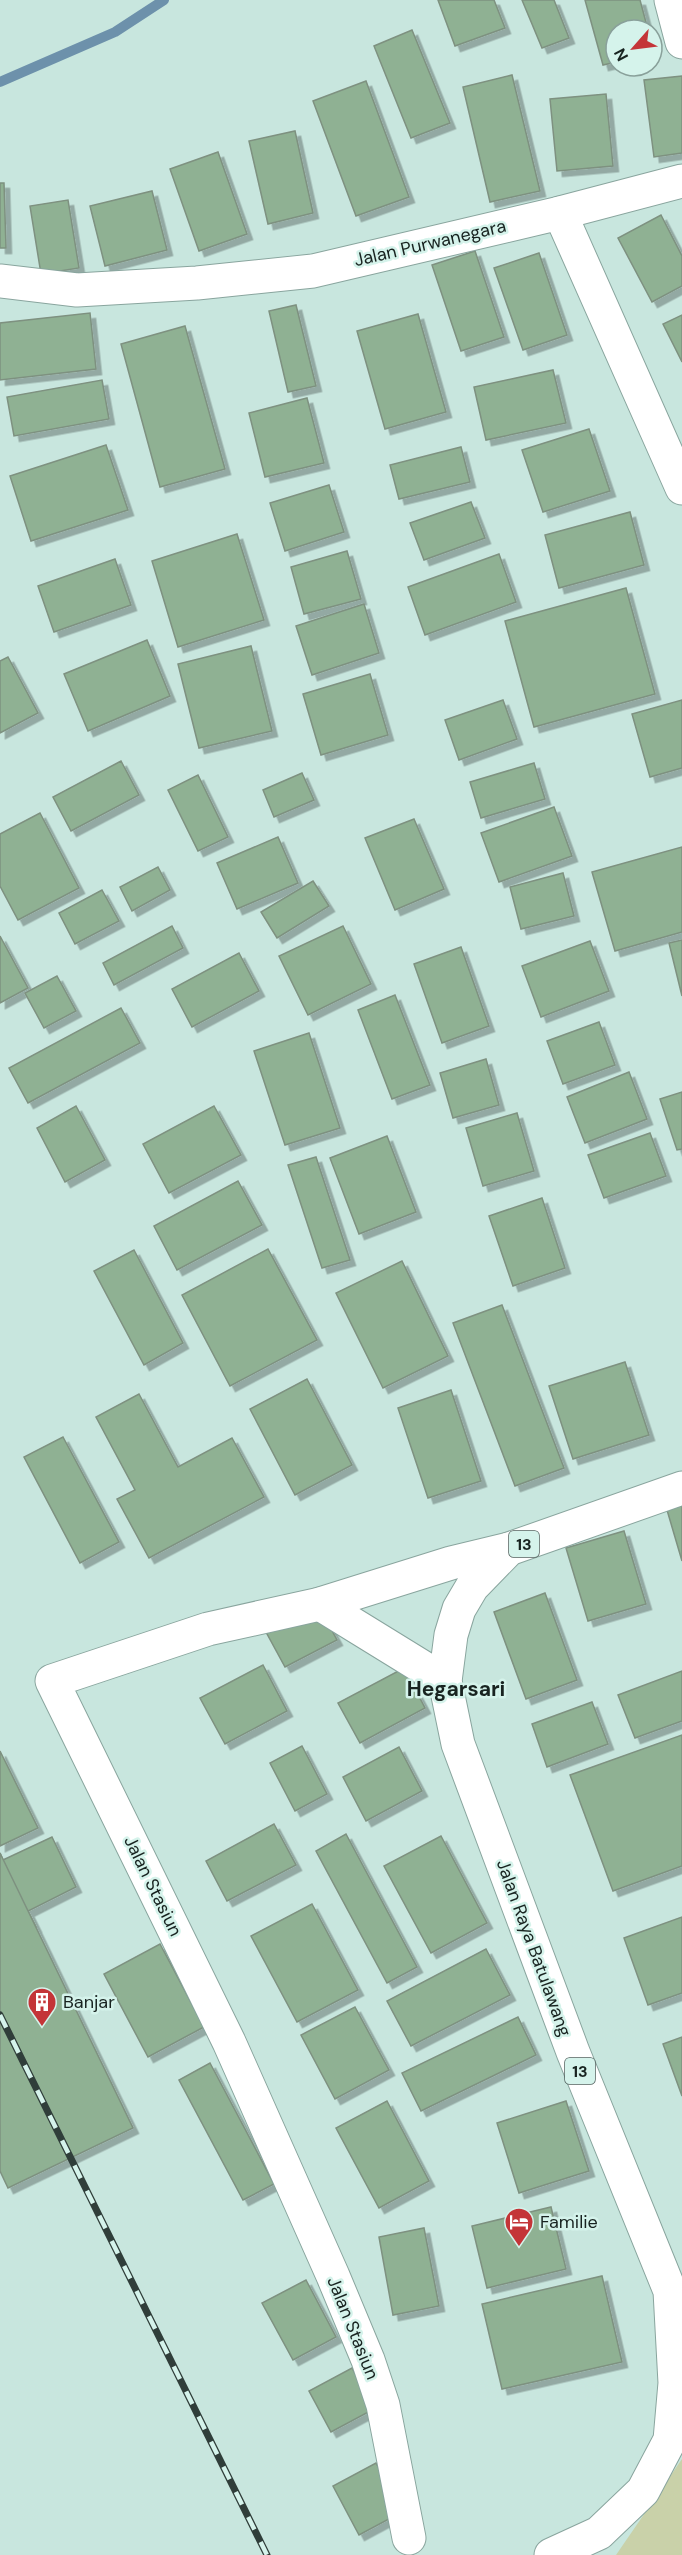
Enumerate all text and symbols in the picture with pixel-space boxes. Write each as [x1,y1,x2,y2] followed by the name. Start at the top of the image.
[604,18,664,78] north arrow
[609,45,633,65] text: N
[352,214,508,272] street label: Jalan Purwanegara
[509,1531,539,1557] road number: 13
[407,1675,505,1703] district label: Hegarsari
[118,1832,188,1940] street label: Jalan Stasiun
[491,1856,577,2040] street label: Jalan Raya Batulawang
[26,1986,58,2028] building icon: Banjar
[63,1990,115,2014] place label: Banjar
[565,2058,595,2084] road number: 13
[503,2206,535,2248] hotel icon: Familie
[540,2210,598,2234] place label: Familie
[321,2273,385,2383] street label: Jalan Stasiun

